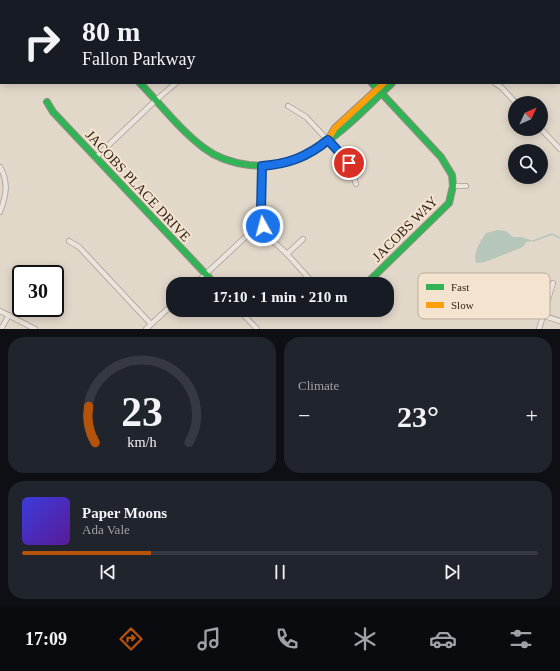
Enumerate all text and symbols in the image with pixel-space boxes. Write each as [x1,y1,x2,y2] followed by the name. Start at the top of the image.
[16,16,68,68] icon: right
[82,16,140,47] text: 80 m
[82,49,195,69] text: Fallon Parkway
[508,96,548,136] north arrow
[508,96,548,184] map controls
[83,127,193,245] street label: JACOBS PLACE DRIVE
[508,144,548,184] button: search
[332,146,366,180] pin
[338,152,360,174] icon: arrive
[369,193,441,265] street label: JACOBS WAY
[242,205,284,247] position arrow
[12,265,64,317] speed limit sign: 30
[418,273,550,319] legend
[451,281,469,293] text: Fast
[213,289,348,305] text: 17:10 · 1 min · 210 m
[451,299,474,311] text: Slow
[298,378,339,393] text: Climate
[121,389,163,435] text: 23
[397,400,439,433] text: 23°
[298,403,310,428] text: −
[526,403,538,428] text: +
[127,434,157,450] text: km/h
[82,505,167,521] text: Paper Moons
[82,522,130,537] text: Ada Vale
[97,561,119,583] icon: previous
[269,561,291,583] icon: pause
[441,561,463,583] icon: next
[117,625,145,653] icon: directions
[195,625,223,653] icon: music
[273,625,301,653] icon: phone
[351,625,379,653] icon: climate
[429,625,457,653] icon: car
[507,625,535,653] icon: filters
[25,629,67,649] text: 17:09

